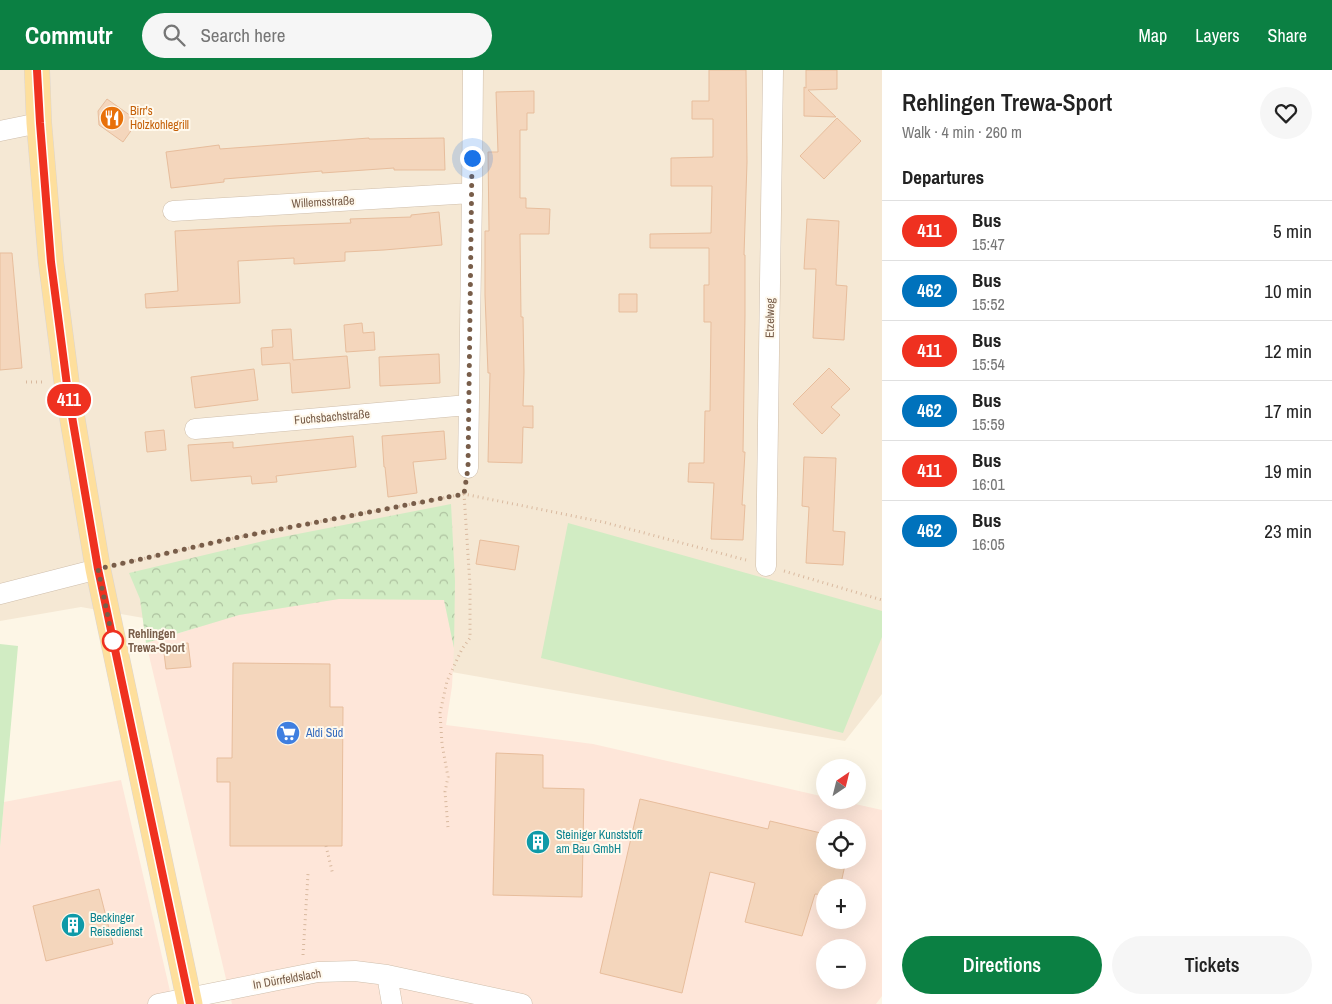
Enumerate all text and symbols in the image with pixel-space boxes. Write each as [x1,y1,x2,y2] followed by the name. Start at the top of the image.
[142,13,492,58] search box
[25,19,112,51] text: Commutr
[160,21,188,49] icon: search
[200,22,285,48] text: Search here
[1139,23,1167,48] text: Map
[1195,23,1240,48] text: Layers
[1268,23,1307,48] text: Share
[902,86,1112,118] text: Rehlingen Trewa-Sport
[1260,87,1312,139] button: heart
[130,103,189,133] place label: Birr's Holzkohlegrill
[99,105,125,131] restaurant icon: Birr's Holzkohlegrill
[902,121,1022,143] text: Walk · 4 min · 260 m
[460,146,485,171] your location
[902,164,984,190] text: Departures
[291,192,355,212] street label: Willemsstraße
[972,207,1001,233] text: Bus
[918,218,941,243] text: 411
[1273,218,1312,244] text: 5 min
[972,233,1005,255] text: 15:47
[972,267,1001,293] text: Bus
[917,278,942,303] text: 462
[1264,278,1312,304] text: 10 min
[972,293,1005,315] text: 15:52
[762,297,778,338] street label: Etzelweg
[972,327,1001,353] text: Bus
[918,338,941,363] text: 411
[1264,338,1312,364] text: 12 min
[972,353,1005,375] text: 15:54
[40,384,98,416] line badge: 411
[57,387,81,412] text: 411
[972,387,1001,413] text: Bus
[917,398,942,423] text: 462
[1264,398,1312,424] text: 17 min
[293,406,371,428] street label: Fuchsbachstraße
[972,413,1005,435] text: 15:59
[972,447,1001,473] text: Bus
[918,458,941,483] text: 411
[1264,458,1312,484] text: 19 min
[972,473,1005,495] text: 16:01
[972,507,1001,533] text: Bus
[917,518,942,543] text: 462
[1264,518,1312,544] text: 23 min
[972,533,1005,555] text: 16:05
[128,626,186,656] place label: Rehlingen Trewa-Sport
[102,630,124,652] marker: Rehlingen Trewa-Sport
[275,720,301,746] supermarket icon: Aldi Süd
[305,725,343,741] place label: Aldi Süd
[816,759,866,809] north arrow
[816,759,866,989] map controls
[816,819,866,869] button: locate
[556,827,643,857] place label: Steiniger Kunststoff am Bau GmbH
[525,829,551,855] building icon: Steiniger Kunststoff am Bau GmbH
[816,879,866,929] button: +
[90,910,143,940] place label: Beckinger Reisedienst
[60,912,86,938] building icon: Beckinger Reisedienst
[902,936,1102,994] button: Directions
[1112,936,1312,994] button: Tickets
[816,939,866,989] button: −
[252,965,322,993] street label: In Dürrfeldslach

